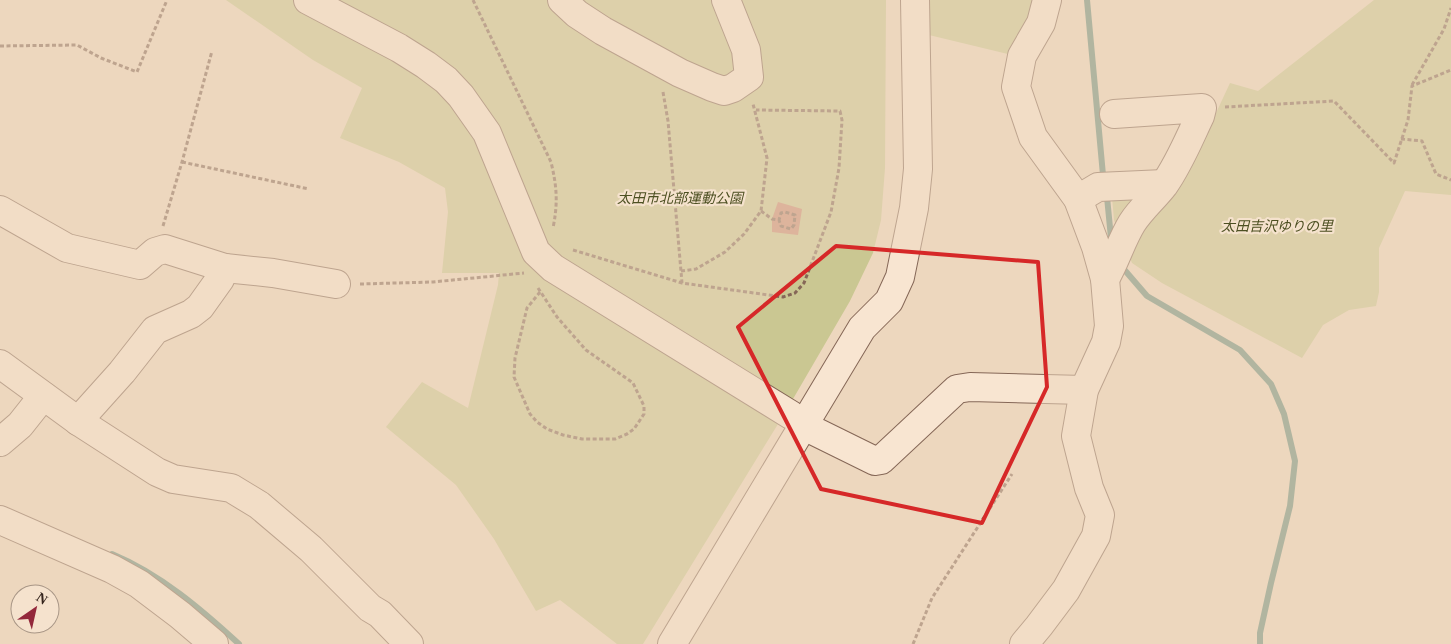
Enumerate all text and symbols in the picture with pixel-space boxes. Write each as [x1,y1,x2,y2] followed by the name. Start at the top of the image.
[617,191,745,206] park label: 太田市北部運動公園
[1221,219,1334,234] park label: 太田吉沢ゆりの里
[10,584,60,634] north arrow
[34,590,50,608] text: N

